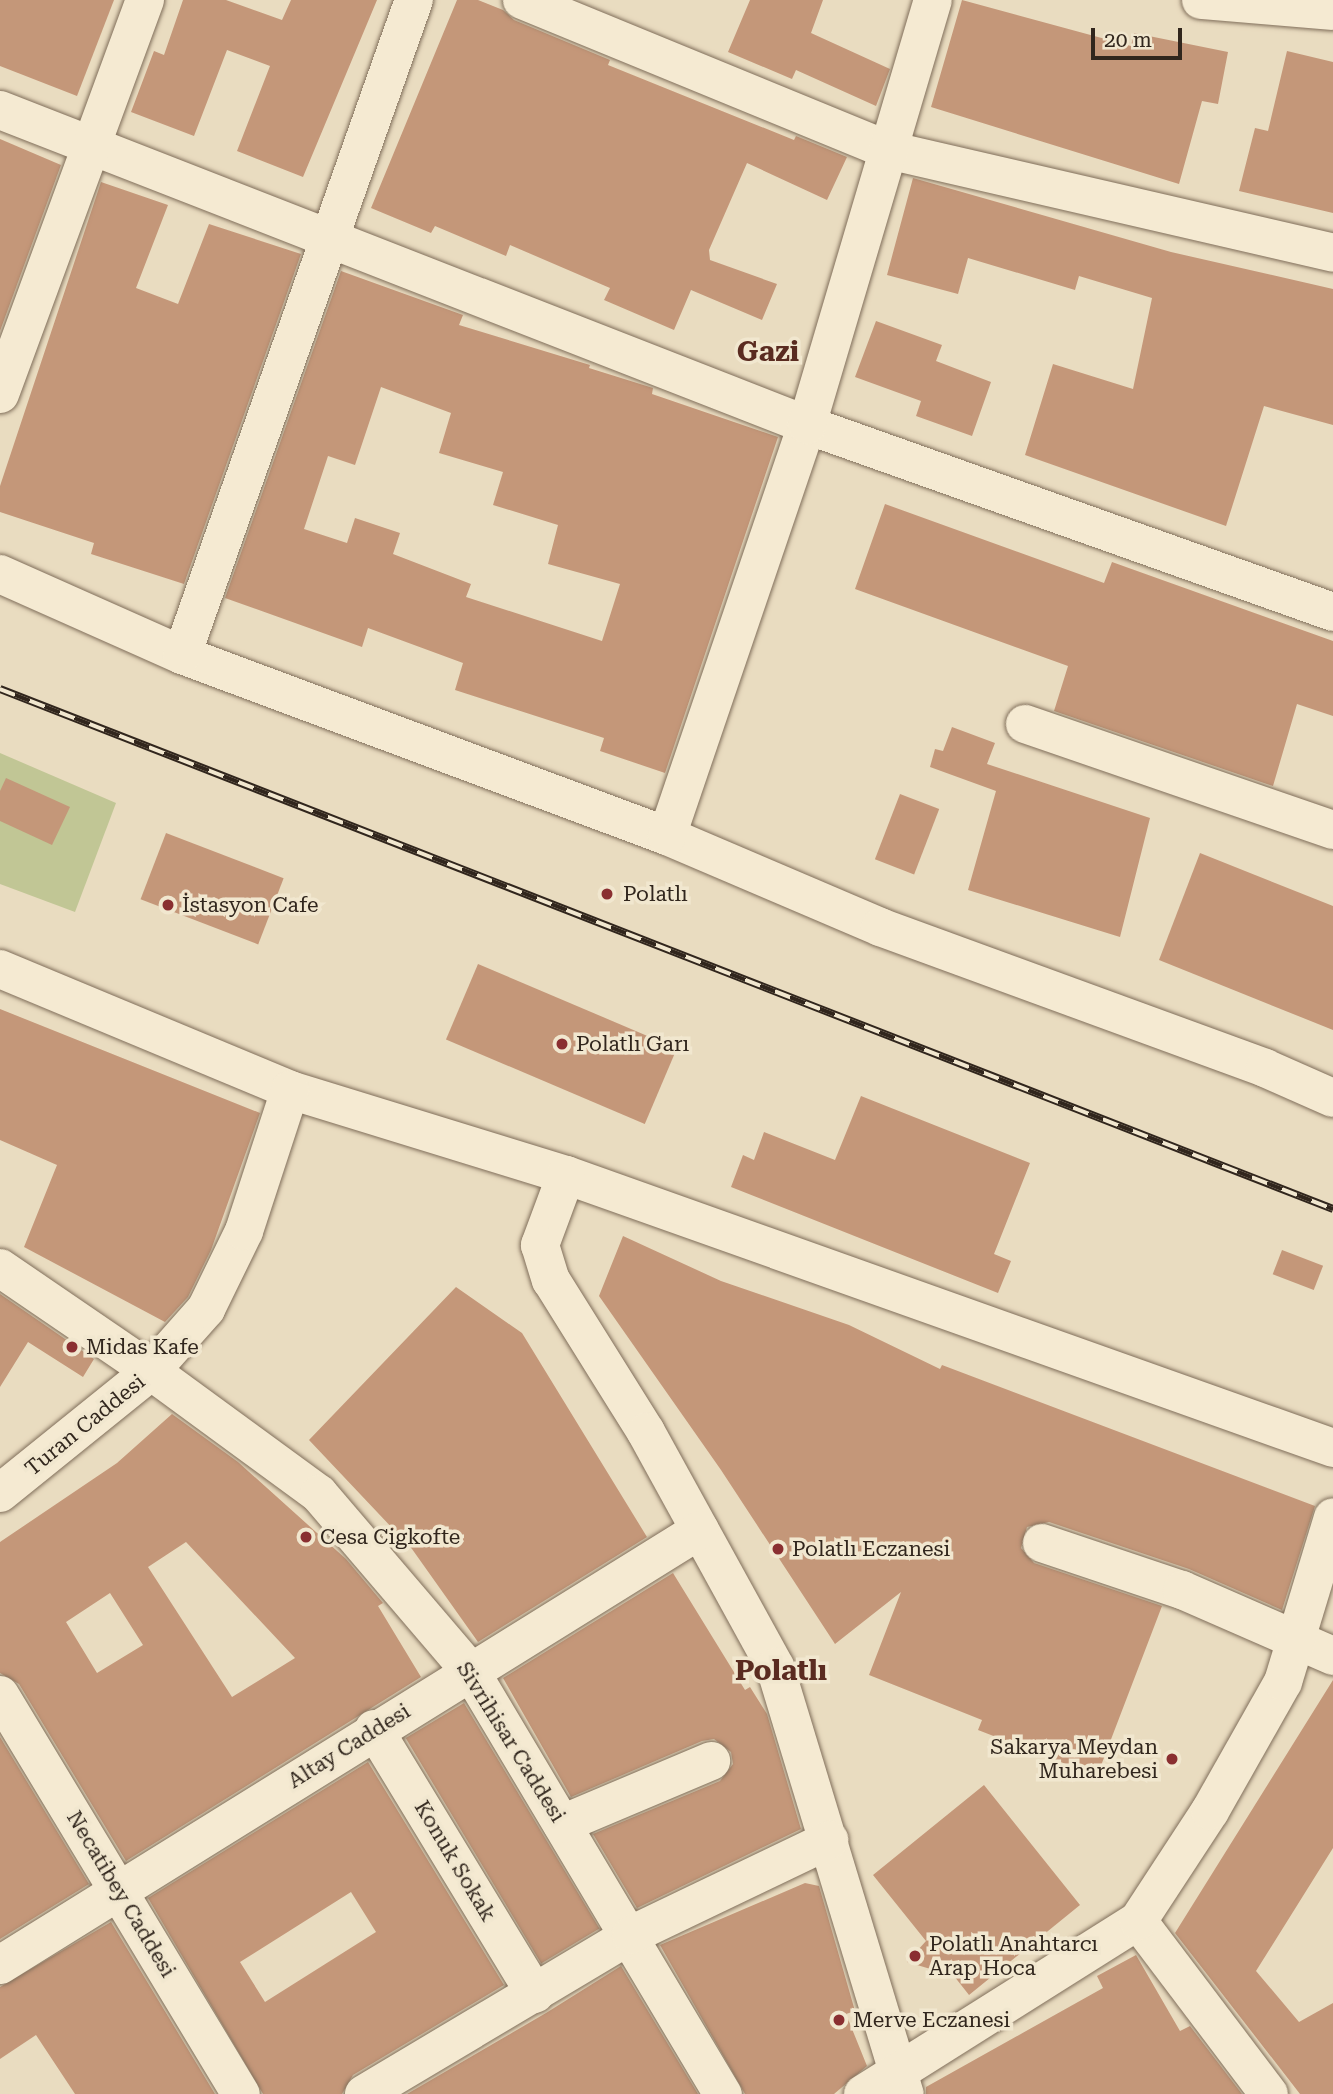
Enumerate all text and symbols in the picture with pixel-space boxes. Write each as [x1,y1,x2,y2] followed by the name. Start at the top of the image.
[1095,14,1186,58] scale bar
[1104,28,1152,52] text: 20 m
[737,335,799,369] district label: Gazi
[623,881,688,907] place label: Polatlı
[597,884,617,904] marker: Polatlı
[182,892,319,918] place label: İstasyon Cafe
[160,897,176,913] marker: İstasyon Cafe
[576,1031,689,1057] place label: Polatlı Garı
[554,1036,570,1052] marker: Polatlı Garı
[86,1334,199,1360] place label: Midas Kafe
[64,1339,80,1355] marker: Midas Kafe
[20,1369,150,1481] street label: Turan Caddesi
[320,1524,460,1550] place label: Cesa Cigkofte
[298,1529,314,1545] marker: Cesa Cigkofte
[792,1536,950,1562] place label: Polatlı Eczanesi
[770,1541,786,1557] marker: Polatlı Eczanesi
[735,1654,827,1688] district label: Polatlı
[452,1657,570,1827] street label: Sivrihisar Caddesi
[283,1698,415,1794] street label: Altay Caddesi
[990,1734,1158,1784] place label: Sakarya Meydan Muharebesi
[1164,1751,1180,1767] marker: Sakarya Meydan Muharebesi
[409,1796,501,1926] street label: Konuk Sokak
[61,1806,181,1982] street label: Necatibey Caddesi
[929,1931,1098,1981] place label: Polatlı Anahtarcı Arap Hoca
[907,1948,923,1964] marker: Polatlı Anahtarcı Arap Hoca
[853,2007,1010,2033] place label: Merve Eczanesi
[831,2012,847,2028] marker: Merve Eczanesi

